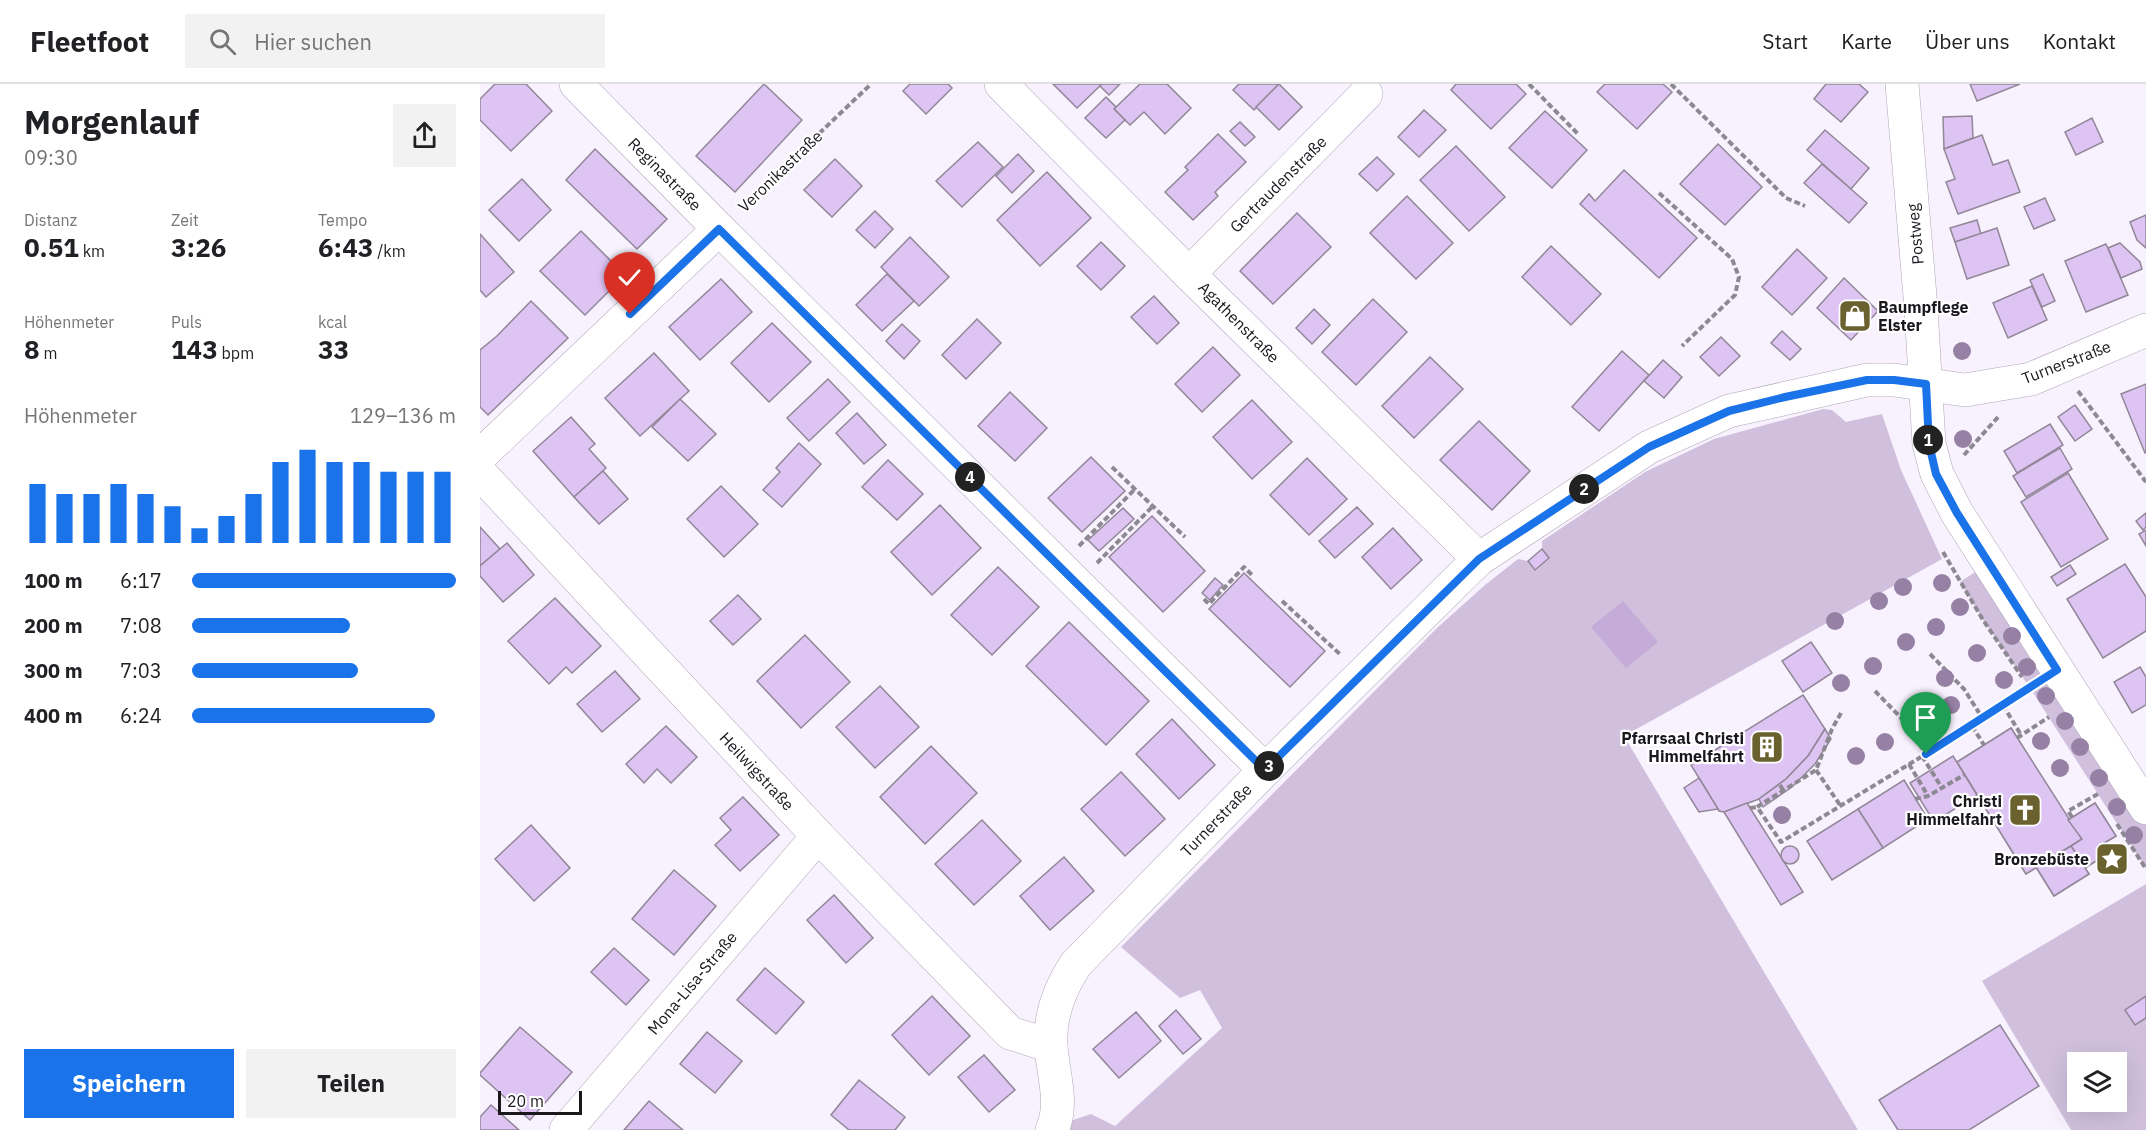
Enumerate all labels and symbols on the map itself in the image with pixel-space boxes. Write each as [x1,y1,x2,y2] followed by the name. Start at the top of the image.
[734,126,826,216] street label: Veronikastraße
[1225,131,1331,237] street label: Gertraudenstraße
[624,133,706,215] street label: Reginastraße
[1902,202,1928,265] street label: Postweg
[604,252,655,314] pin
[1194,277,1284,367] street label: Agathenstraße
[1878,297,1969,335] place label: Baumpflege Elster
[1837,298,1873,334] shop icon: Baumpflege Elster
[2019,336,2114,388] street label: Turnerstraße
[1913,425,1943,455] pin: 1
[955,462,985,492] pin: 4
[1569,474,1599,504] pin: 2
[1900,692,1951,754] pin
[716,728,798,814] street label: Heilwigstraße
[1621,728,1744,766] place label: Pfarrsaal Christi Himmelfahrt
[1749,729,1785,765] building icon: Pfarrsaal Christi Himmelfahrt
[1254,751,1284,781] pin: 3
[1176,779,1256,861] street label: Turnerstraße
[1906,791,2002,829] place label: Christi Himmelfahrt
[2007,792,2043,828] church icon: Christi Himmelfahrt
[2094,841,2130,877] place icon: Bronzebüste
[1994,849,2089,869] place label: Bronzebüste
[643,927,741,1039] street label: Mona-Lisa-Straße
[498,1088,582,1116] scale bar

